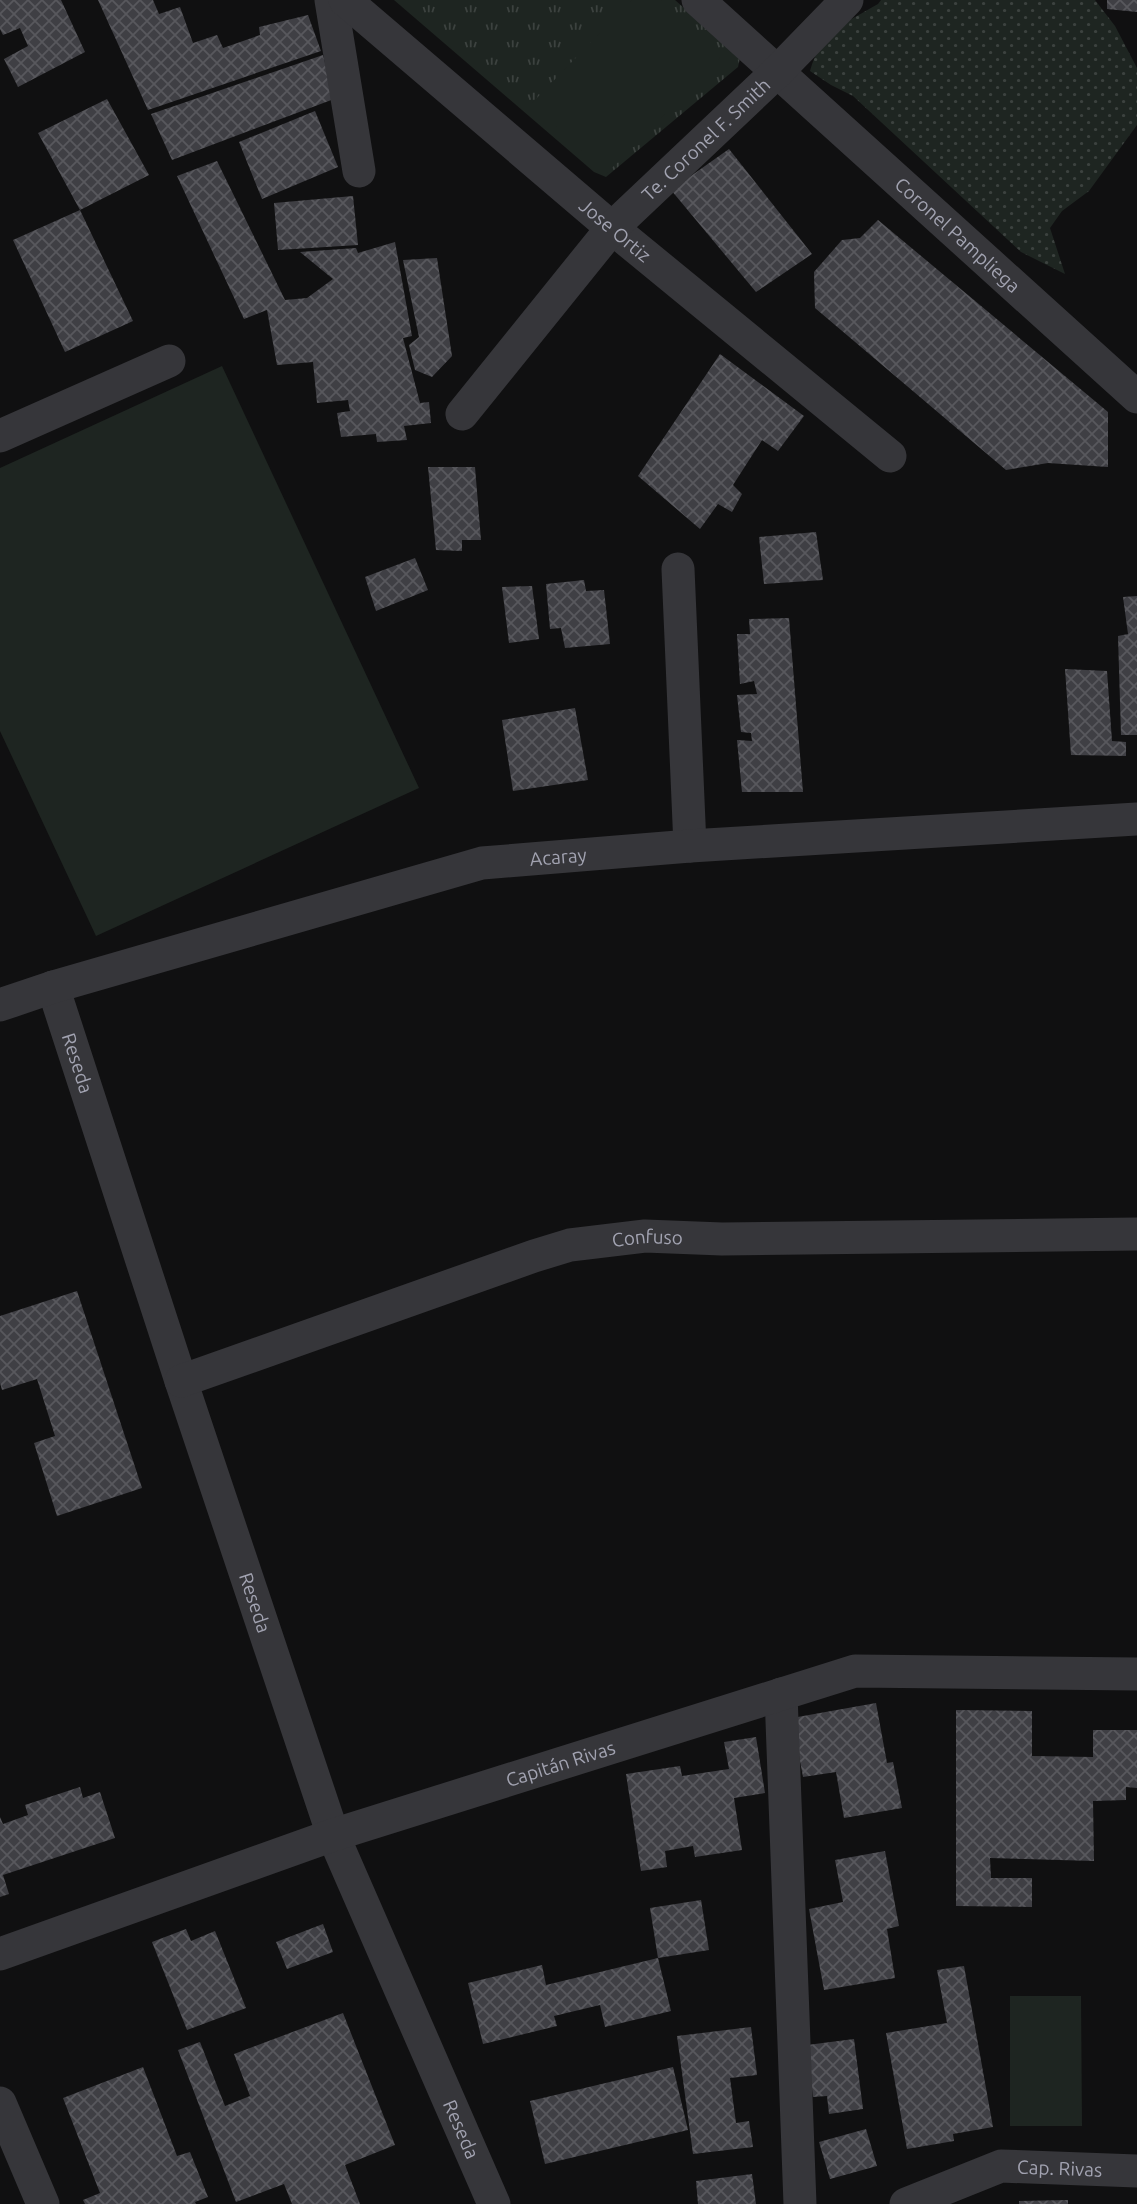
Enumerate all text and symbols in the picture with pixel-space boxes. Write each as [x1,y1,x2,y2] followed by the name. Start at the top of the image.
[637,73,774,205] street label: Te. Coronel F. Smith
[890,173,1025,297] street label: Coronel Pampliega
[575,194,656,267] street label: Jose Ortiz
[529,843,588,870] street label: Acaray
[58,1030,98,1096] street label: Reseda
[611,1225,683,1251] street label: Confuso
[235,1570,275,1636] street label: Reseda
[503,1736,618,1791] street label: Capitán Rivas
[439,2096,484,2162] street label: Reseda
[1017,2156,1103,2181] street label: Cap. Rivas

